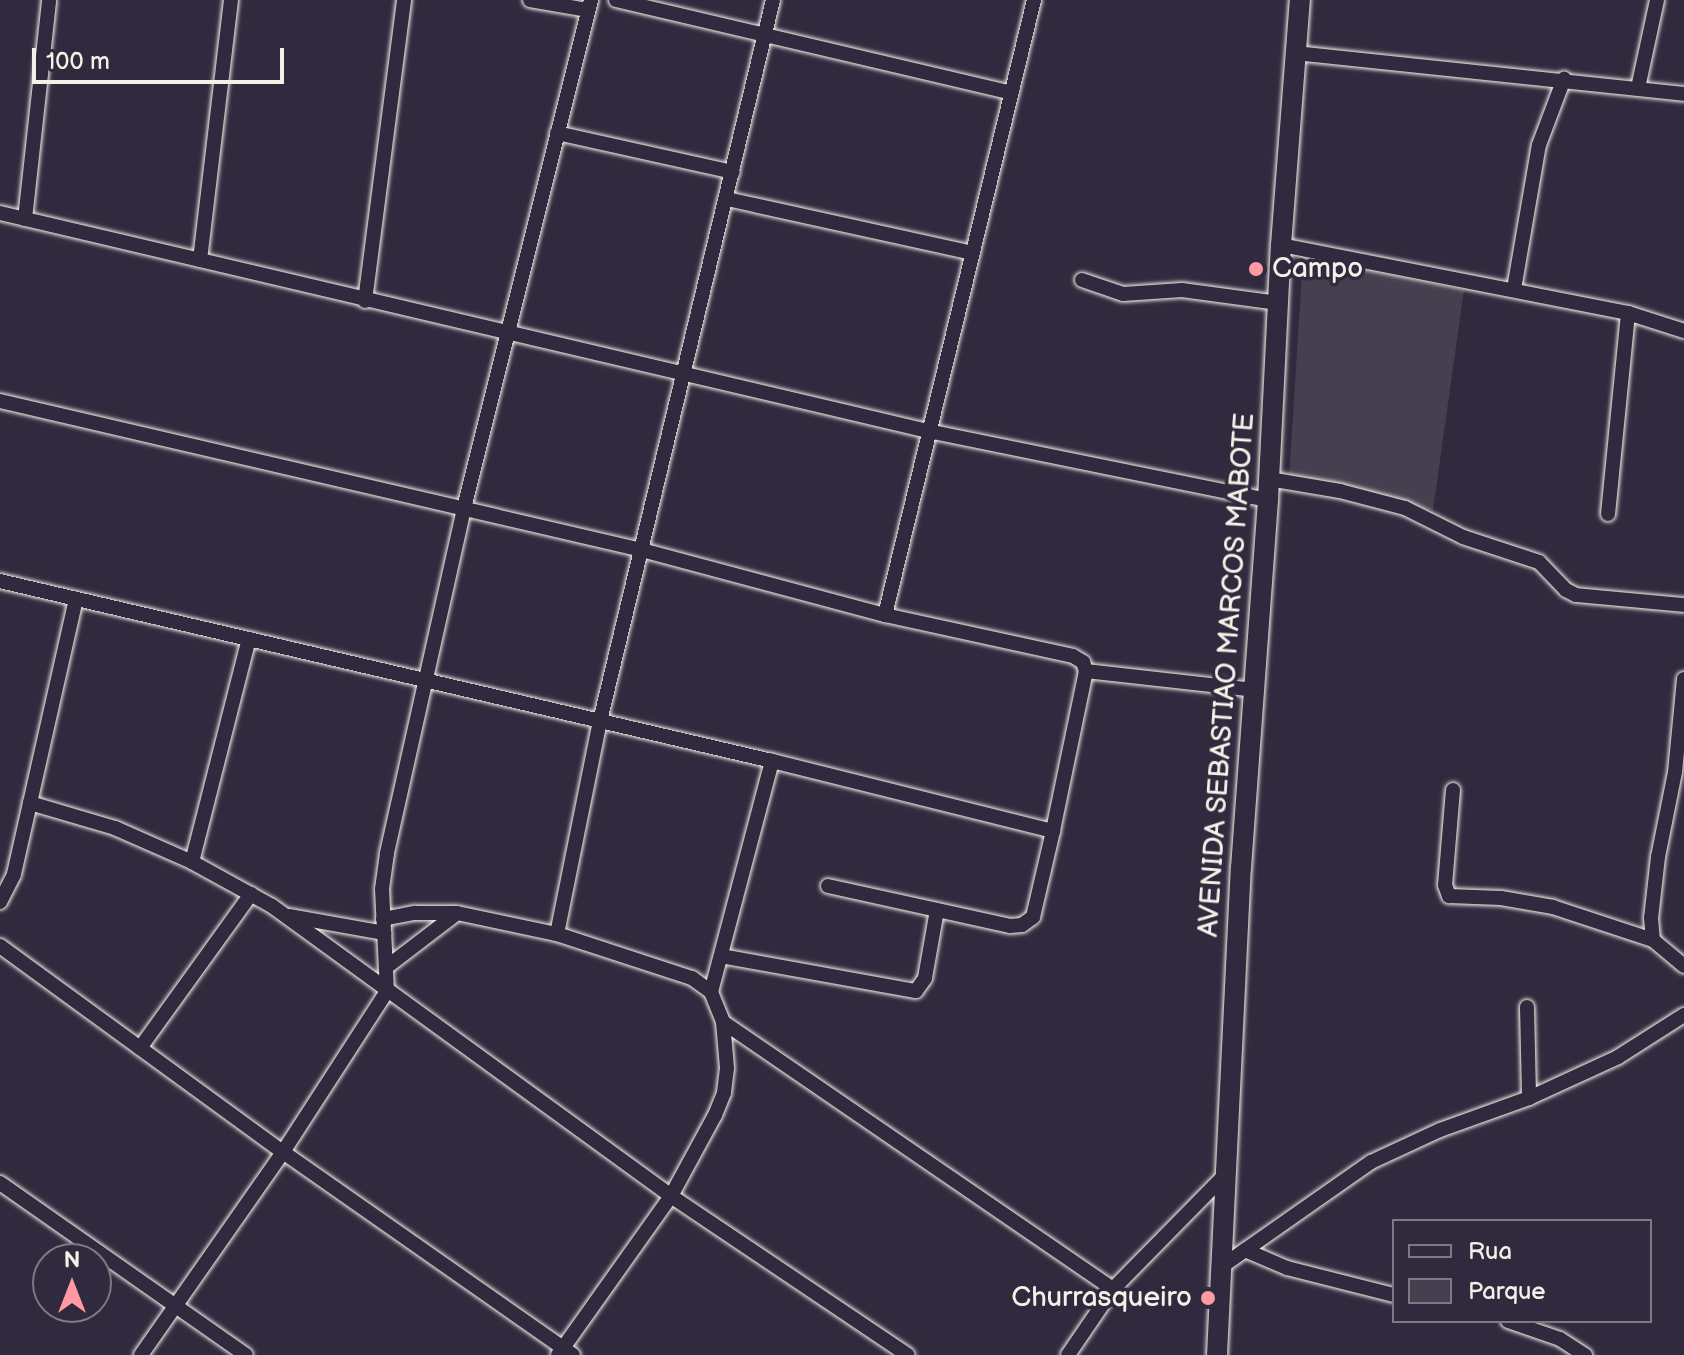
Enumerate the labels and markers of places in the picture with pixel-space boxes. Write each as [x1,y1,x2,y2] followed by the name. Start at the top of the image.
[1272,252,1363,286] place label: Campo
[1247,260,1265,278] marker: Campo
[1011,1281,1192,1315] place label: Churrasqueiro
[1199,1289,1217,1307] marker: Churrasqueiro

